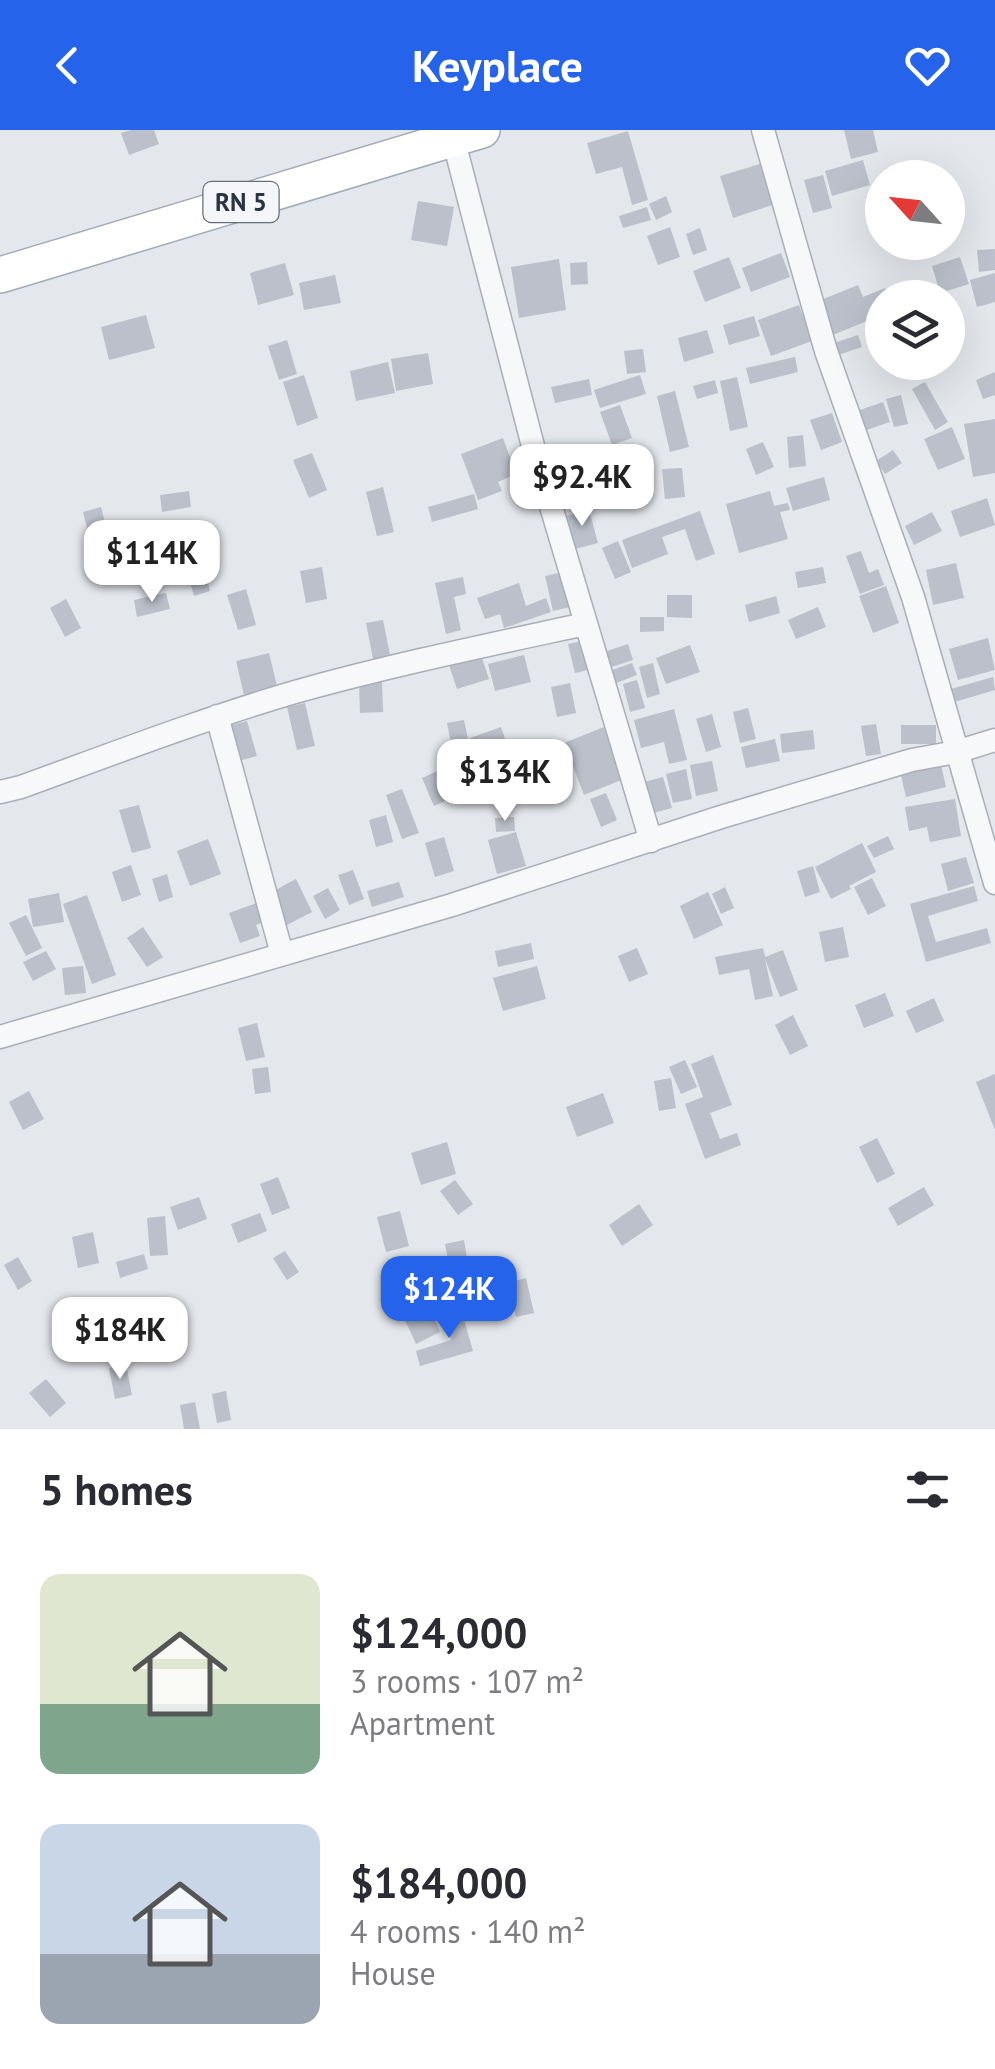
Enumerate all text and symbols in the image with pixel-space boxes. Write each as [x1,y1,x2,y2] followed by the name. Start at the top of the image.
[412,36,583,94] text: Keyplace
[40,38,95,93] icon: back
[900,38,955,93] icon: heart
[865,160,965,260] north arrow
[865,160,965,380] map controls
[204,182,278,222] road number: RN 5
[865,280,965,380] button: layers
[501,444,663,529] pin: $92.4K
[532,455,632,497] text: $92.4K
[82,520,222,605] pin: $114K
[106,531,198,573] text: $114K
[435,739,575,824] pin: $134K
[459,750,551,792] text: $134K
[379,1256,519,1341] pin: $124K
[403,1267,495,1309] text: $124K
[50,1297,190,1382] pin: $184K
[74,1308,166,1350] text: $184K
[40,1462,193,1517] text: 5 homes
[900,1462,955,1517] icon: filters
[350,1605,527,1660] text: $124,000
[120,1614,240,1734] icon: home
[350,1660,584,1702] text: 3 rooms · 107 m²
[350,1702,495,1744] text: Apartment
[350,1855,527,1910] text: $184,000
[120,1864,240,1984] icon: home
[350,1910,586,1952] text: 4 rooms · 140 m²
[350,1952,436,1994] text: House

